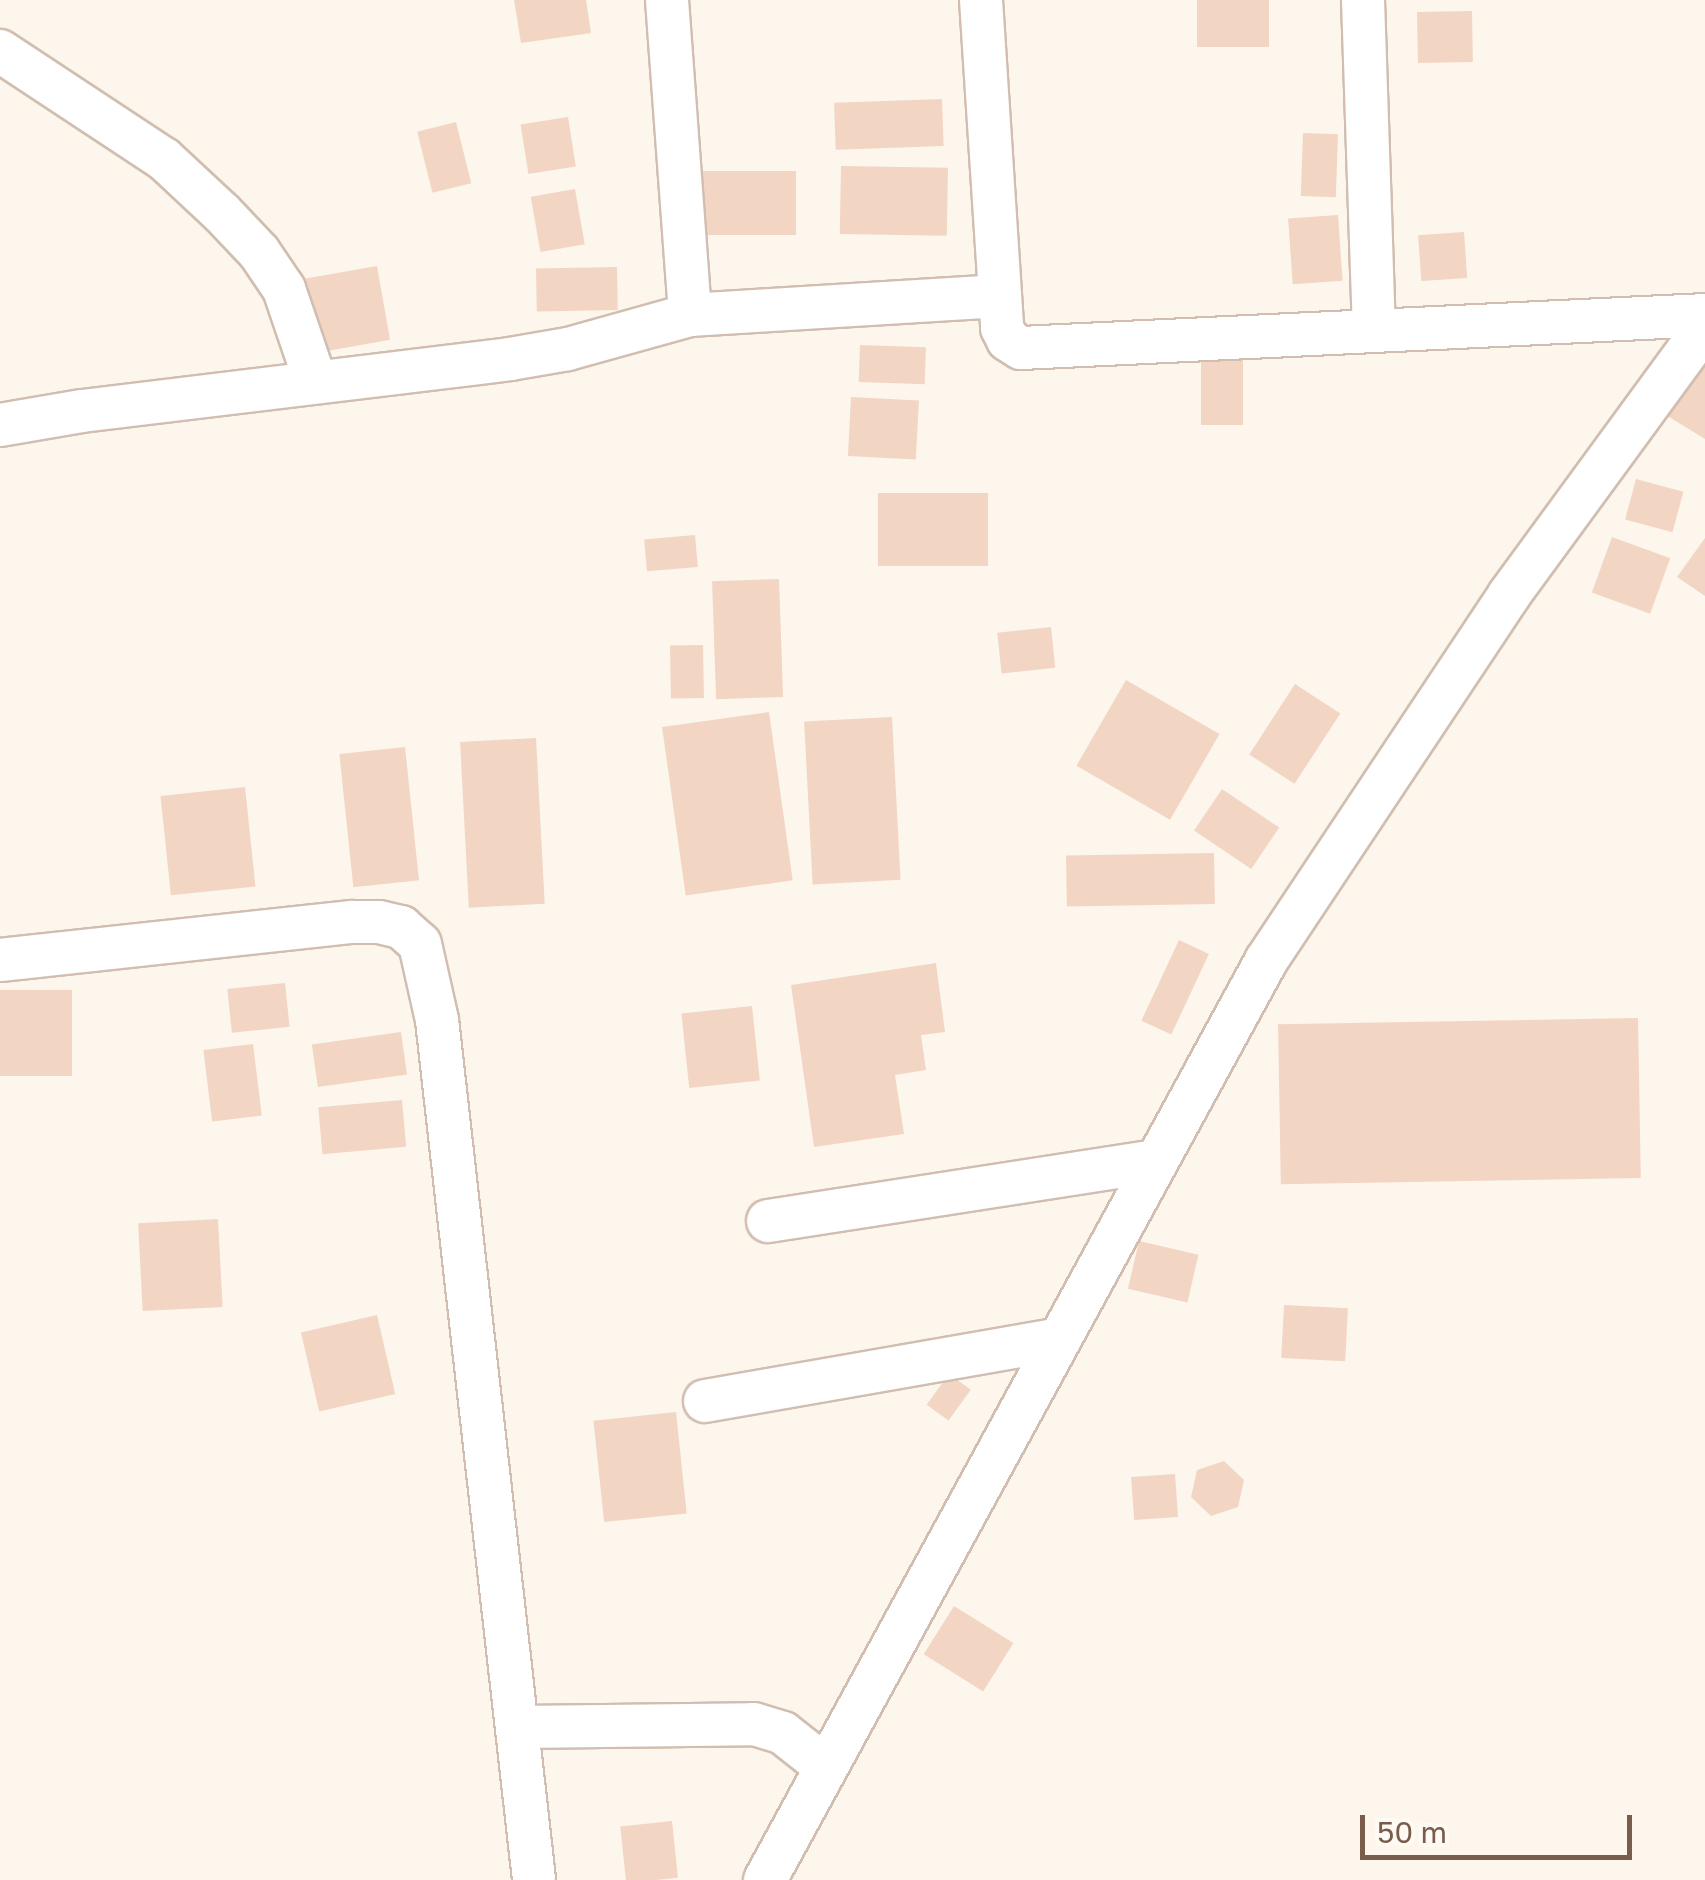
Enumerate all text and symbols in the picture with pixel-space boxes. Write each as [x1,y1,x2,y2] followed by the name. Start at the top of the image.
[1365,1795,1638,1857] scale bar
[1377,1814,1447,1850] text: 50 m

